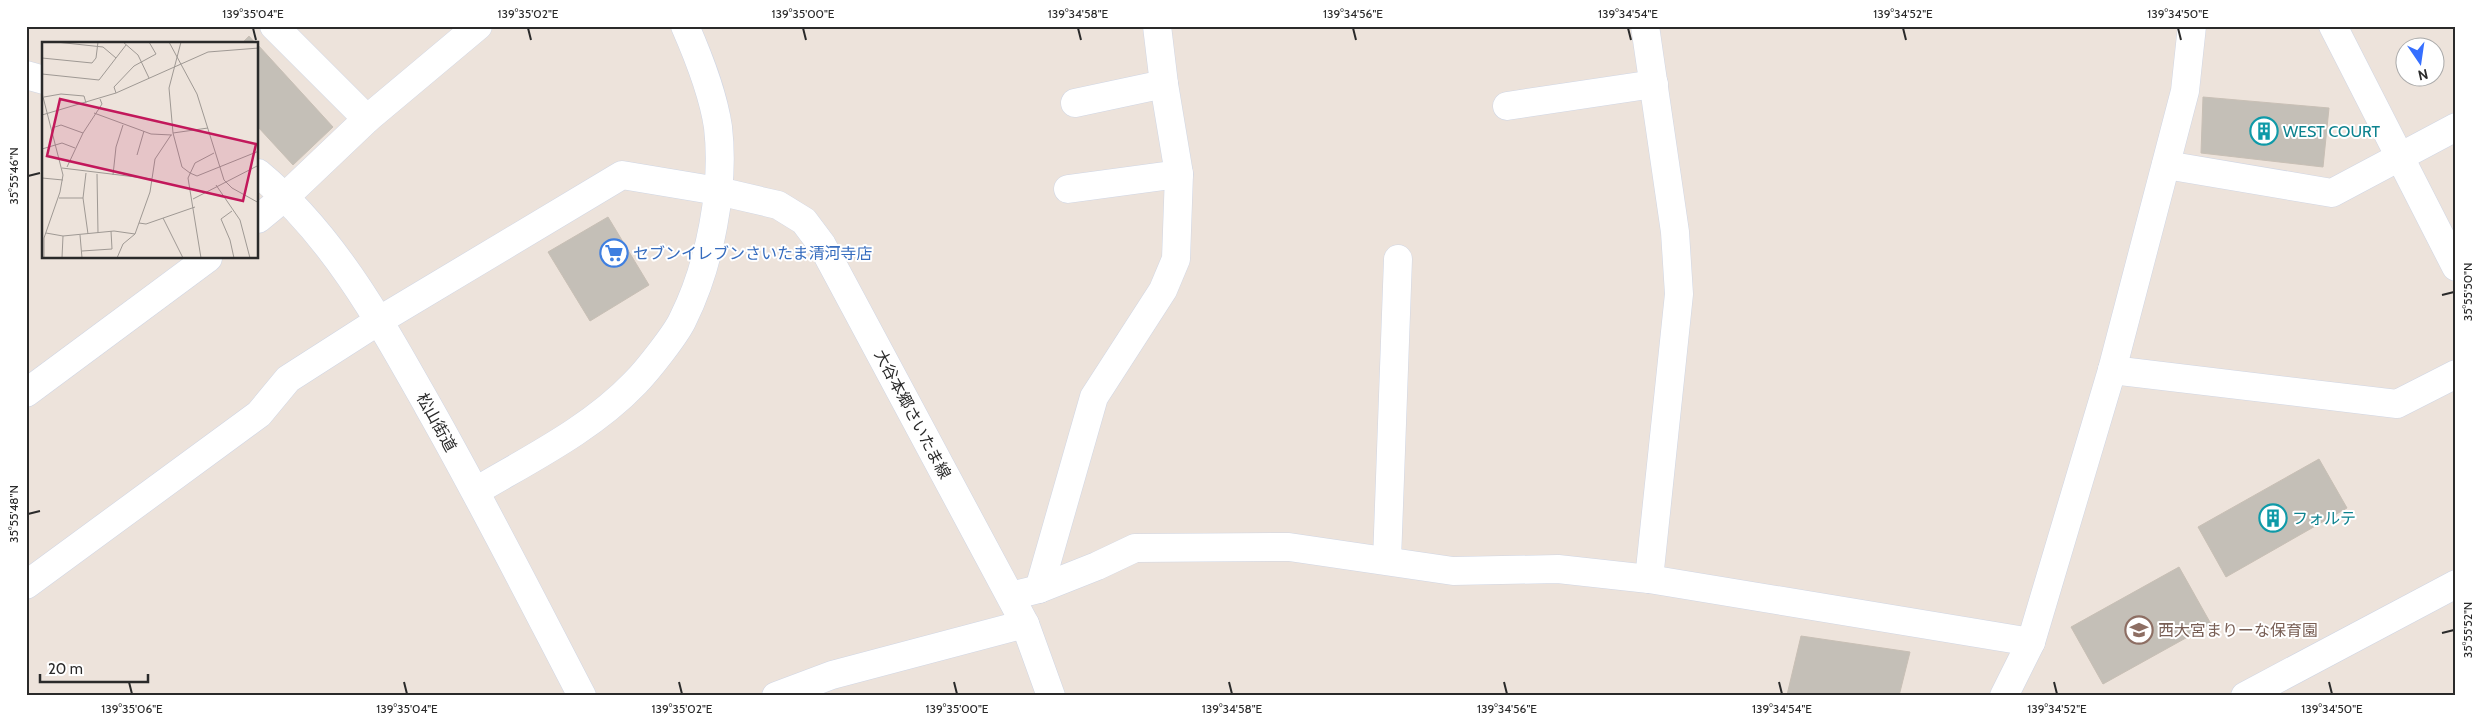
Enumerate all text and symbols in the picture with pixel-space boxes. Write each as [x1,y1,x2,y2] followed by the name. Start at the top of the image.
[222,6,284,21] text: 139°35'04"E
[498,6,559,21] text: 139°35'02"E
[771,6,835,21] text: 139°35'00"E
[1048,6,1109,21] text: 139°34'58"E
[1323,6,1383,21] text: 139°34'56"E
[1598,6,1658,21] text: 139°34'54"E
[1873,6,1933,21] text: 139°34'52"E
[2147,6,2209,21] text: 139°34'50"E
[2394,38,2444,88] north arrow
[42,42,259,259] inset map
[2416,65,2430,85] text: N
[2249,116,2279,146] building icon: WEST COURT
[2283,122,2380,141] place label: WEST COURT
[6,147,21,205] text: 35°55'46"N
[599,238,629,268] supermarket icon: セブンイレブンさいたま清河寺店
[633,244,873,263] place label: セブンイレブンさいたま清河寺店
[2460,263,2475,321] text: 35°55'50"N
[870,346,955,482] street label: 大谷本郷さいたま線
[413,390,460,455] street label: 松山街道
[6,485,21,543] text: 35°55'48"N
[2258,503,2288,533] building icon: フォルテ
[2292,509,2356,528] place label: フォルテ
[2460,602,2475,658] text: 35°55'52"N
[2124,615,2154,645] school or university icon: 西大宮まりーな保育園
[2158,621,2318,640] place label: 西大宮まりーな保育園
[40,652,148,684] scale bar
[48,660,83,678] text: 20 m
[101,701,163,716] text: 139°35'06"E
[376,701,438,716] text: 139°35'04"E
[652,701,713,716] text: 139°35'02"E
[925,701,989,716] text: 139°35'00"E
[1202,701,1263,716] text: 139°34'58"E
[1477,701,1537,716] text: 139°34'56"E
[1752,701,1812,716] text: 139°34'54"E
[2027,701,2087,716] text: 139°34'52"E
[2301,701,2363,716] text: 139°34'50"E

